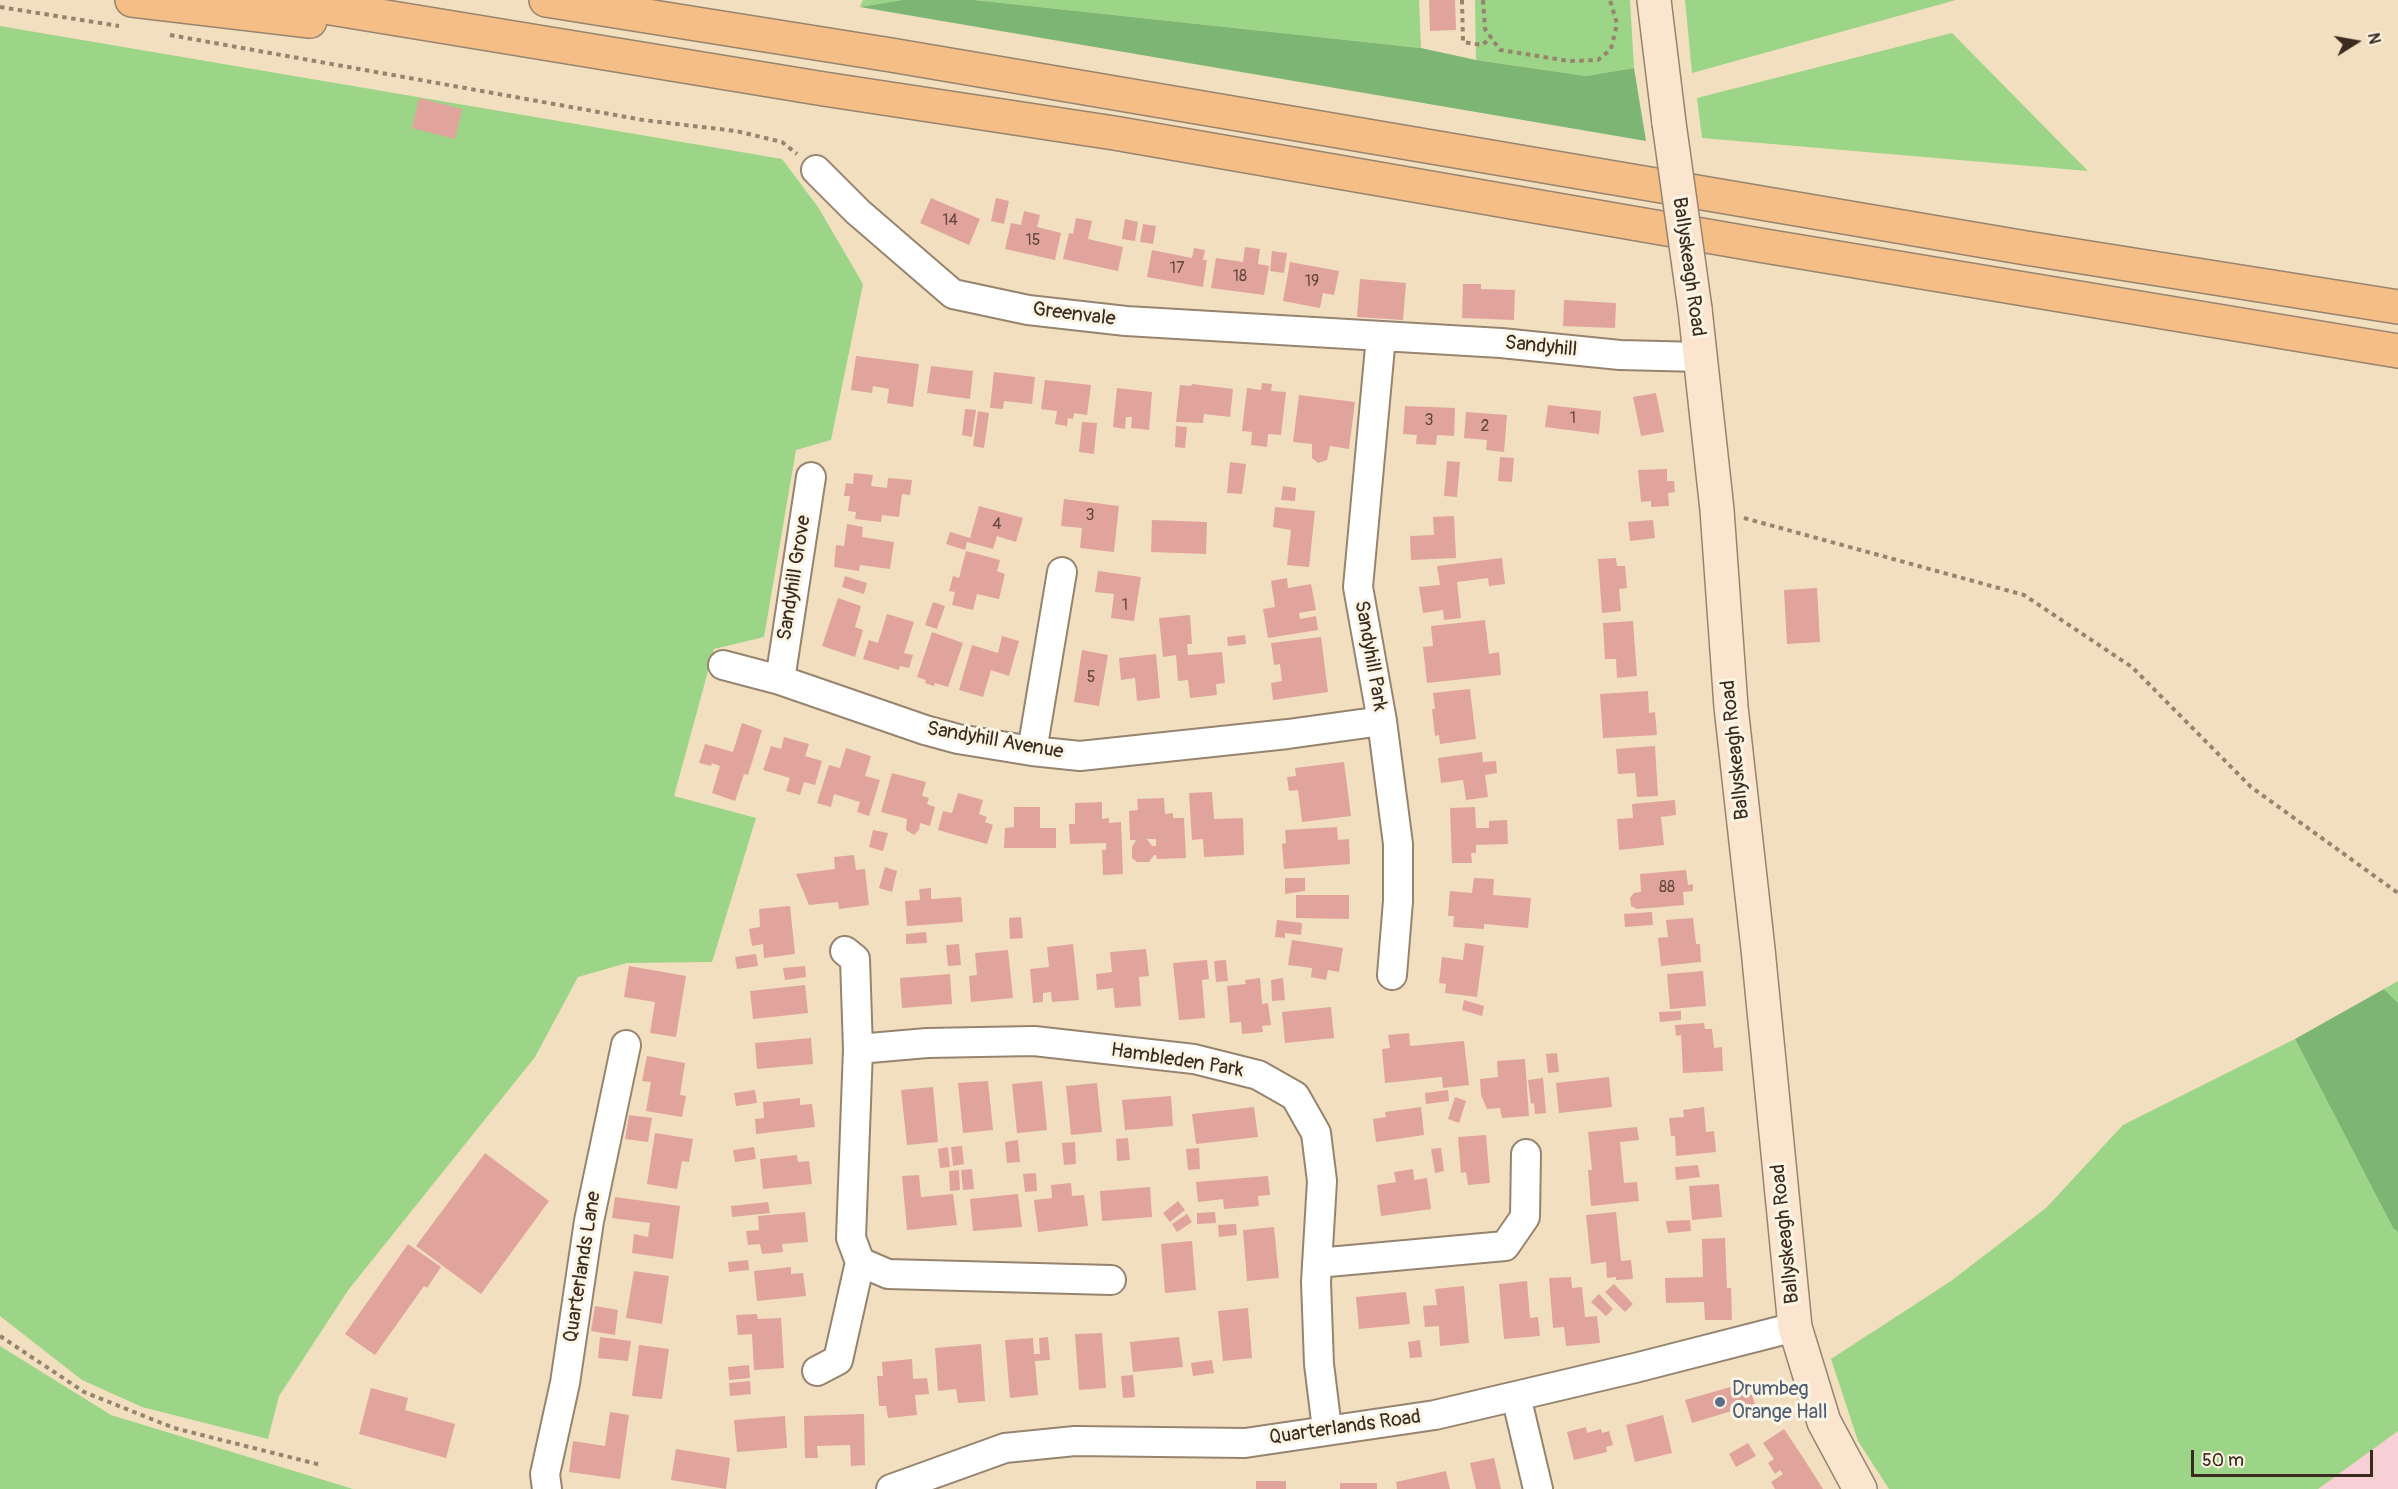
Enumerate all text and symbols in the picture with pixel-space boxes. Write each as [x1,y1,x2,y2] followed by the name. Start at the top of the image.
[2326,12,2386,72] north arrow
[2363,31,2385,46] text: N
[1666,196,1710,338] street label: Ballyskeagh Road
[942,211,958,231] house number: 14
[1026,231,1040,251] house number: 15
[1170,259,1184,279] house number: 17
[1233,267,1247,287] house number: 18
[1305,272,1319,292] house number: 19
[1031,298,1117,332] street label: Greenvale
[1504,331,1578,363] street label: Sandyhill
[1570,409,1576,429] house number: 1
[1425,411,1433,431] house number: 3
[1481,417,1489,437] house number: 2
[1086,506,1094,526] house number: 3
[773,514,817,642] street label: Sandyhill Grove
[992,515,1002,535] house number: 4
[1122,596,1128,616] house number: 1
[1348,599,1392,713] street label: Sandyhill Park
[1087,668,1095,688] house number: 5
[1717,679,1755,821] street label: Ballyskeagh Road
[925,717,1065,765] street label: Sandyhill Avenue
[1659,878,1675,898] house number: 88
[1109,1039,1245,1083] street label: Hambleden Park
[1767,1163,1805,1305] street label: Ballyskeagh Road
[559,1190,607,1344] street label: Quarterlands Lane
[1732,1378,1828,1425] place label: Drumbeg Orange Hall
[1713,1395,1727,1409] marker: Drumbeg Orange Hall
[1268,1405,1422,1451] street label: Quarterlands Road
[2194,1438,2376,1476] scale bar
[2202,1449,2244,1472] text: 50 m

